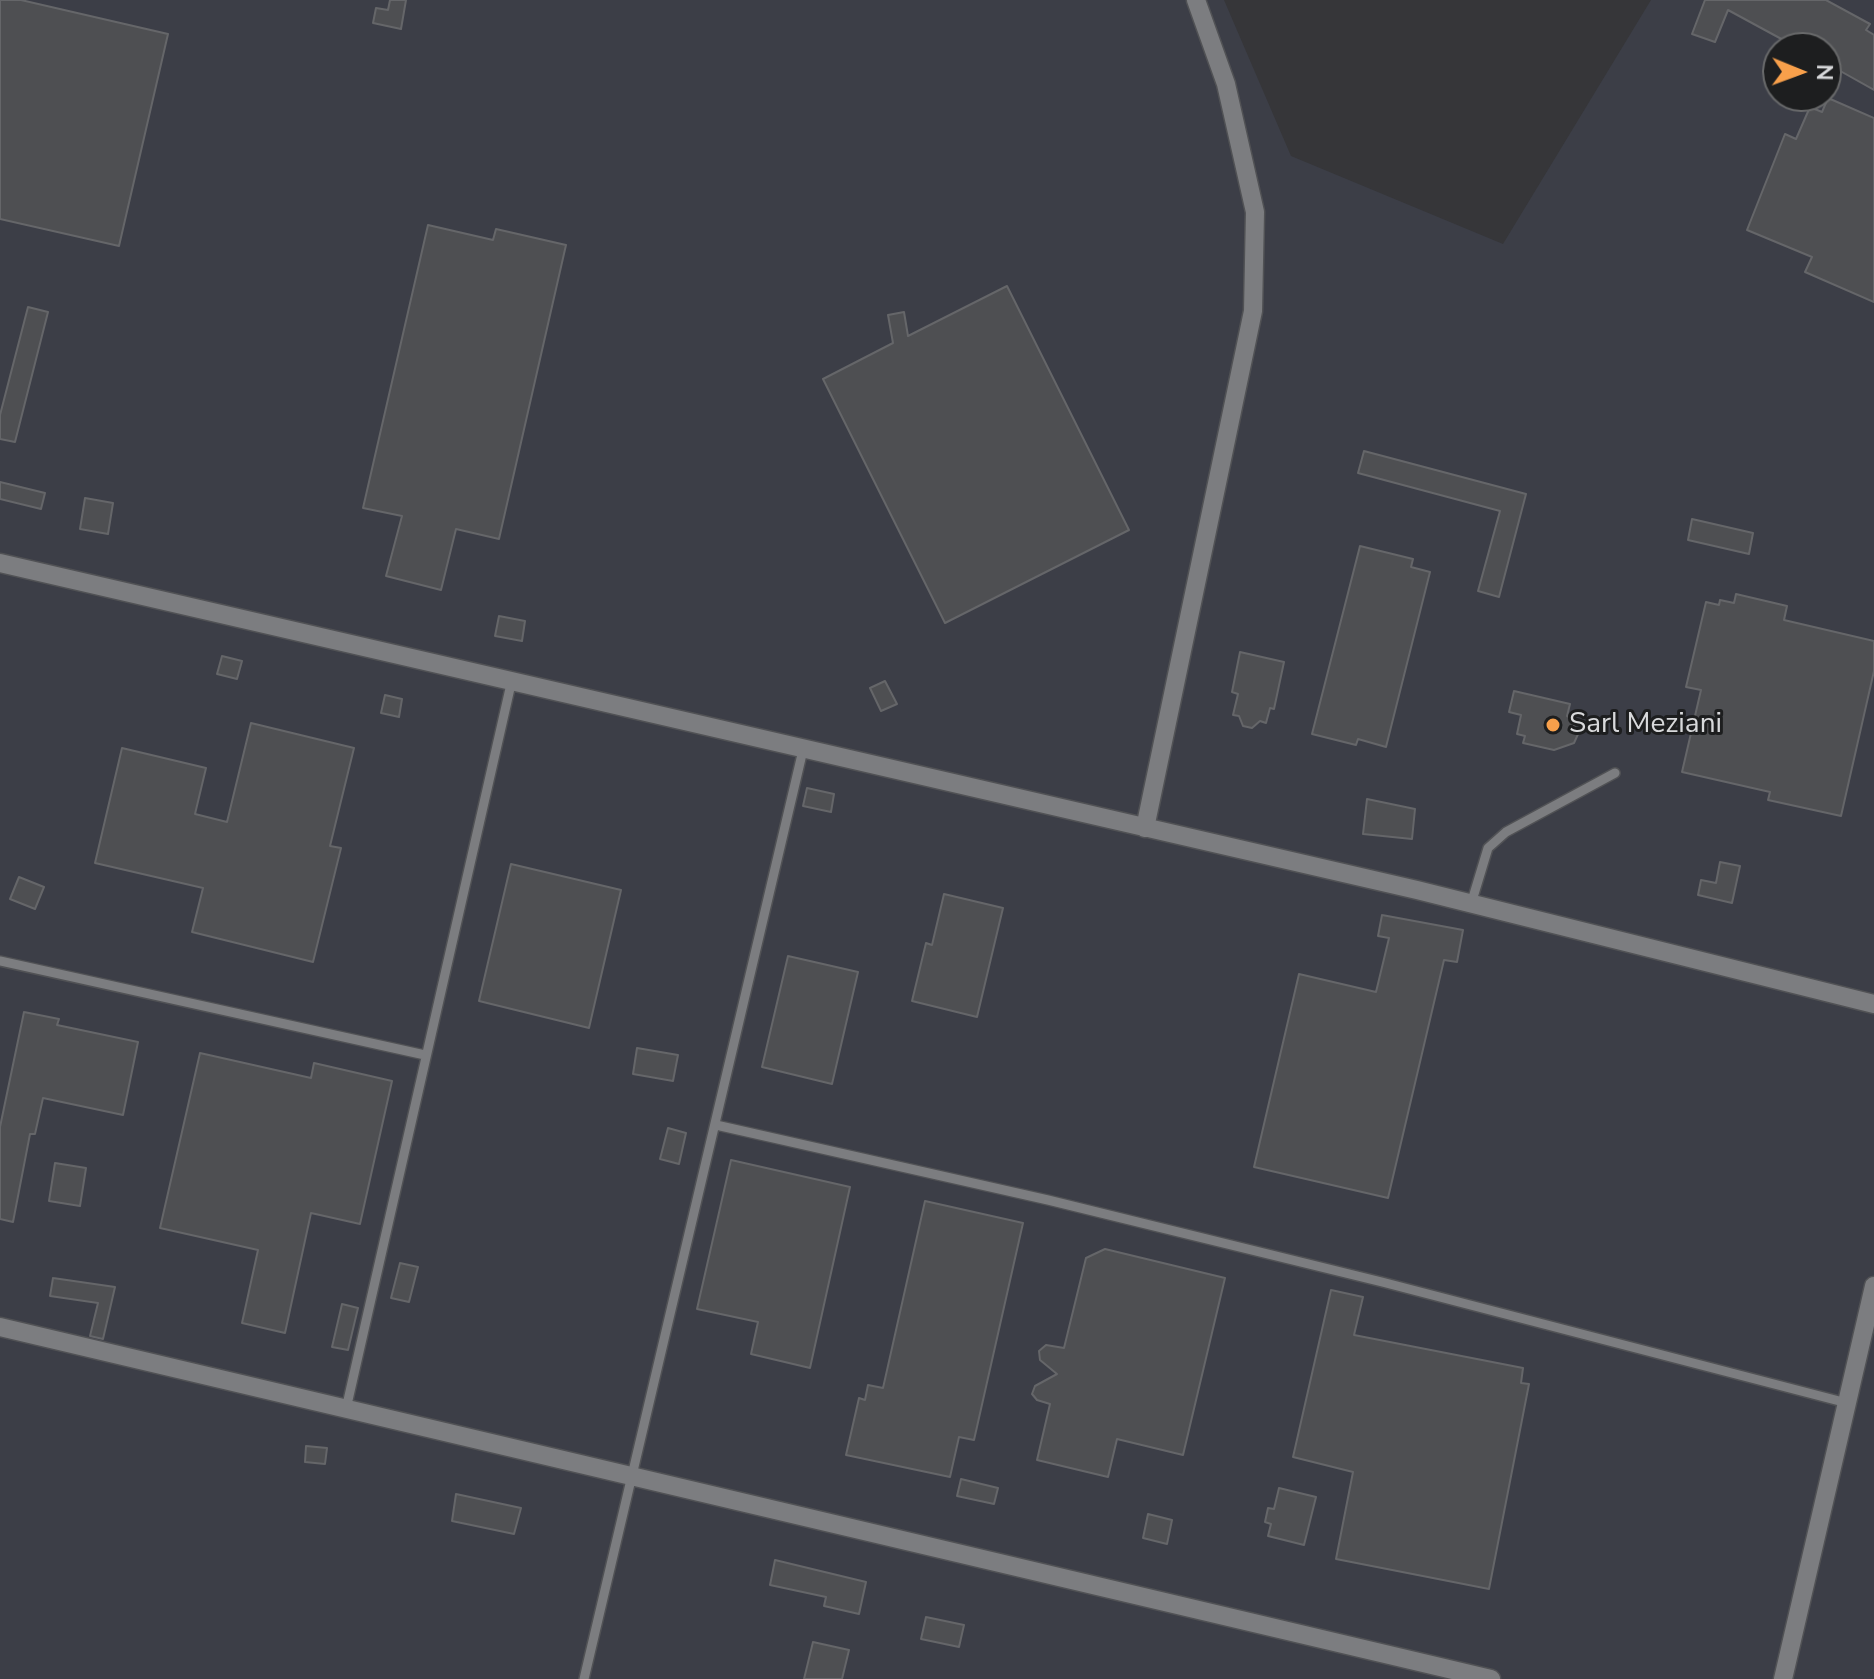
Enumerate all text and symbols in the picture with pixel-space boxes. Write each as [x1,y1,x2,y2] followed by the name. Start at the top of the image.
[1762,32,1842,112] north arrow
[1809,64,1839,81] text: N
[1569,708,1722,742] place label: Sarl Meziani
[1544,716,1562,734] marker: Sarl Meziani

